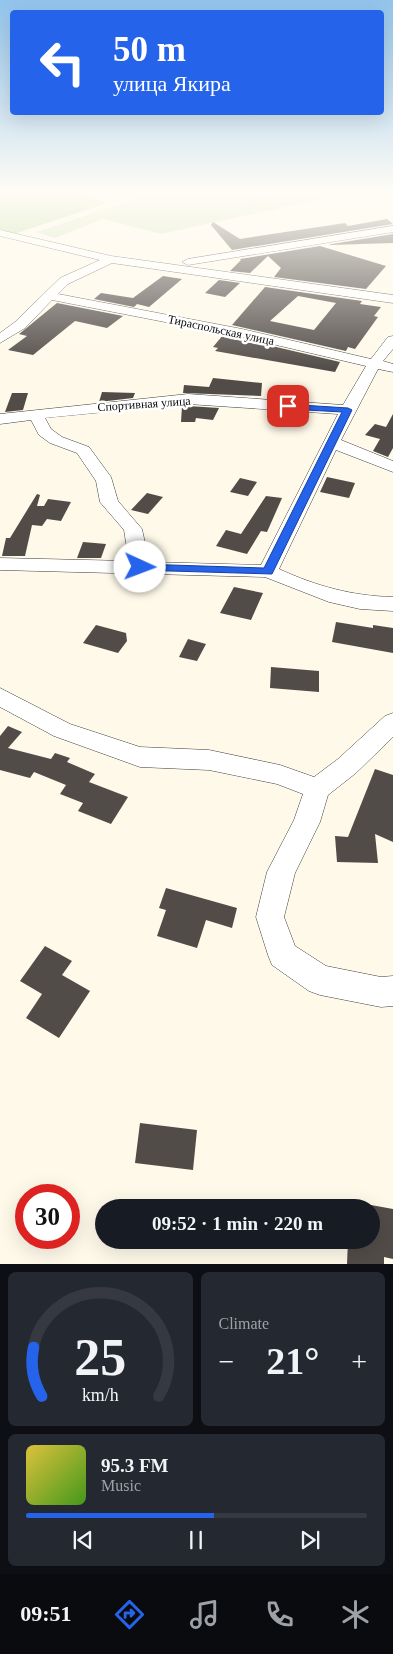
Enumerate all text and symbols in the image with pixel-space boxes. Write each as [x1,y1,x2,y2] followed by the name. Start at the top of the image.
[30,30,95,95] icon: left
[113,30,186,69] text: 50 m
[113,71,231,96] text: улица Якира
[167,312,276,348] street label: Тираспольская улица
[267,385,309,427] pin
[274,392,302,420] icon: arrive
[97,394,192,414] street label: Спортивная улица
[113,540,165,592] position arrow
[15,1184,80,1249] speed limit sign: 30
[152,1213,323,1234] text: 09:52 · 1 min · 220 m
[219,1315,269,1332] text: Climate
[74,1329,126,1386] text: 25
[266,1340,319,1382] text: 21°
[219,1346,234,1377] text: −
[351,1346,367,1377] text: +
[82,1385,119,1405] text: km/h
[101,1455,169,1476] text: 95.3 FM
[101,1477,141,1494] text: Music
[69,1526,97,1554] icon: previous
[182,1526,210,1554] icon: pause
[296,1526,324,1554] icon: next
[112,1597,147,1632] icon: directions
[187,1597,222,1632] icon: music
[262,1597,297,1632] icon: phone
[338,1597,373,1632] icon: climate
[20,1601,71,1626] text: 09:51

